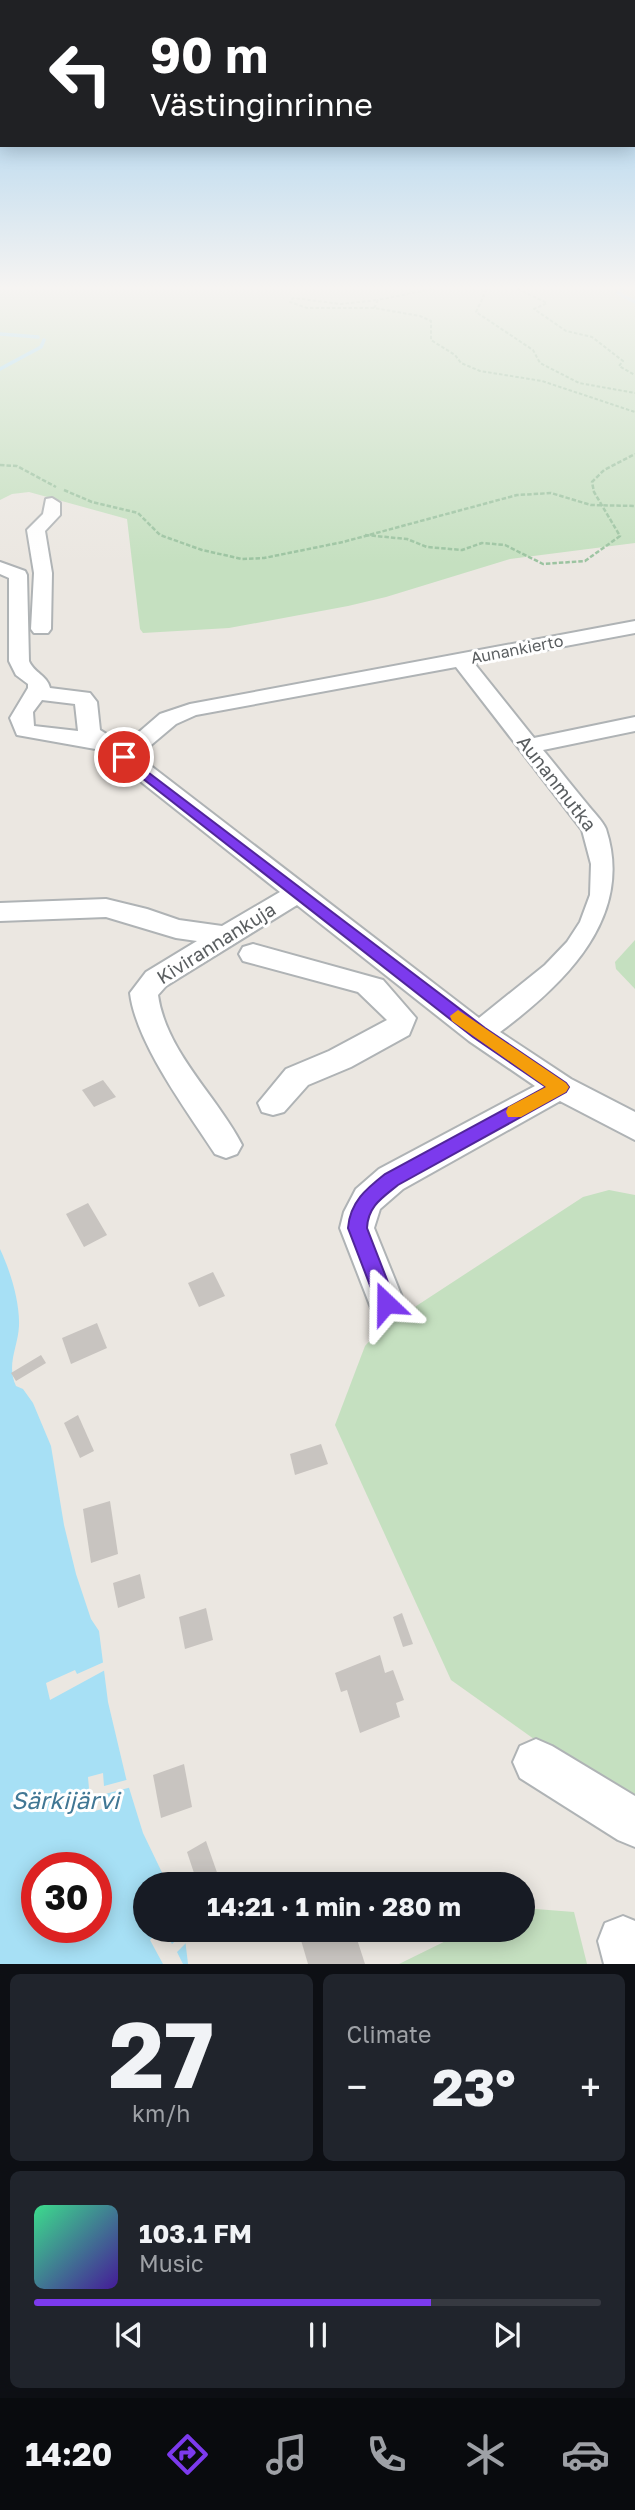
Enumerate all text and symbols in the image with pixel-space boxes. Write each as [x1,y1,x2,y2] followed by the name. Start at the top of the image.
[150,25,268,84] text: 90 m
[35,28,126,119] icon: left
[150,85,373,123] text: Västinginrinne
[469,630,565,668] street label: Aunankierto
[94,727,154,787] pin
[513,730,602,835] street label: Aunanmutka
[105,738,143,776] icon: arrive
[152,897,279,988] street label: Kivirannankuja
[349,1266,423,1340] position arrow
[11,1785,122,1815] water label: Särkijärvi
[21,1852,112,1943] speed limit sign: 30
[207,1891,461,1922] text: 14:21 · 1 min · 280 m
[109,1999,214,2108] text: 27
[347,2020,431,2048] text: Climate
[432,2055,516,2117] text: 23°
[347,2064,367,2109] text: −
[580,2064,601,2109] text: +
[132,2099,191,2127] text: km/h
[139,2218,252,2249] text: 103.1 FM
[139,2249,204,2277] text: Music
[110,2316,148,2354] icon: previous
[299,2316,337,2354] icon: pause
[488,2316,526,2354] icon: next
[163,2430,212,2479] icon: directions
[262,2430,311,2479] icon: music
[362,2430,411,2479] icon: phone
[461,2430,510,2479] icon: climate
[561,2430,610,2479] icon: car
[25,2435,112,2473] text: 14:20

